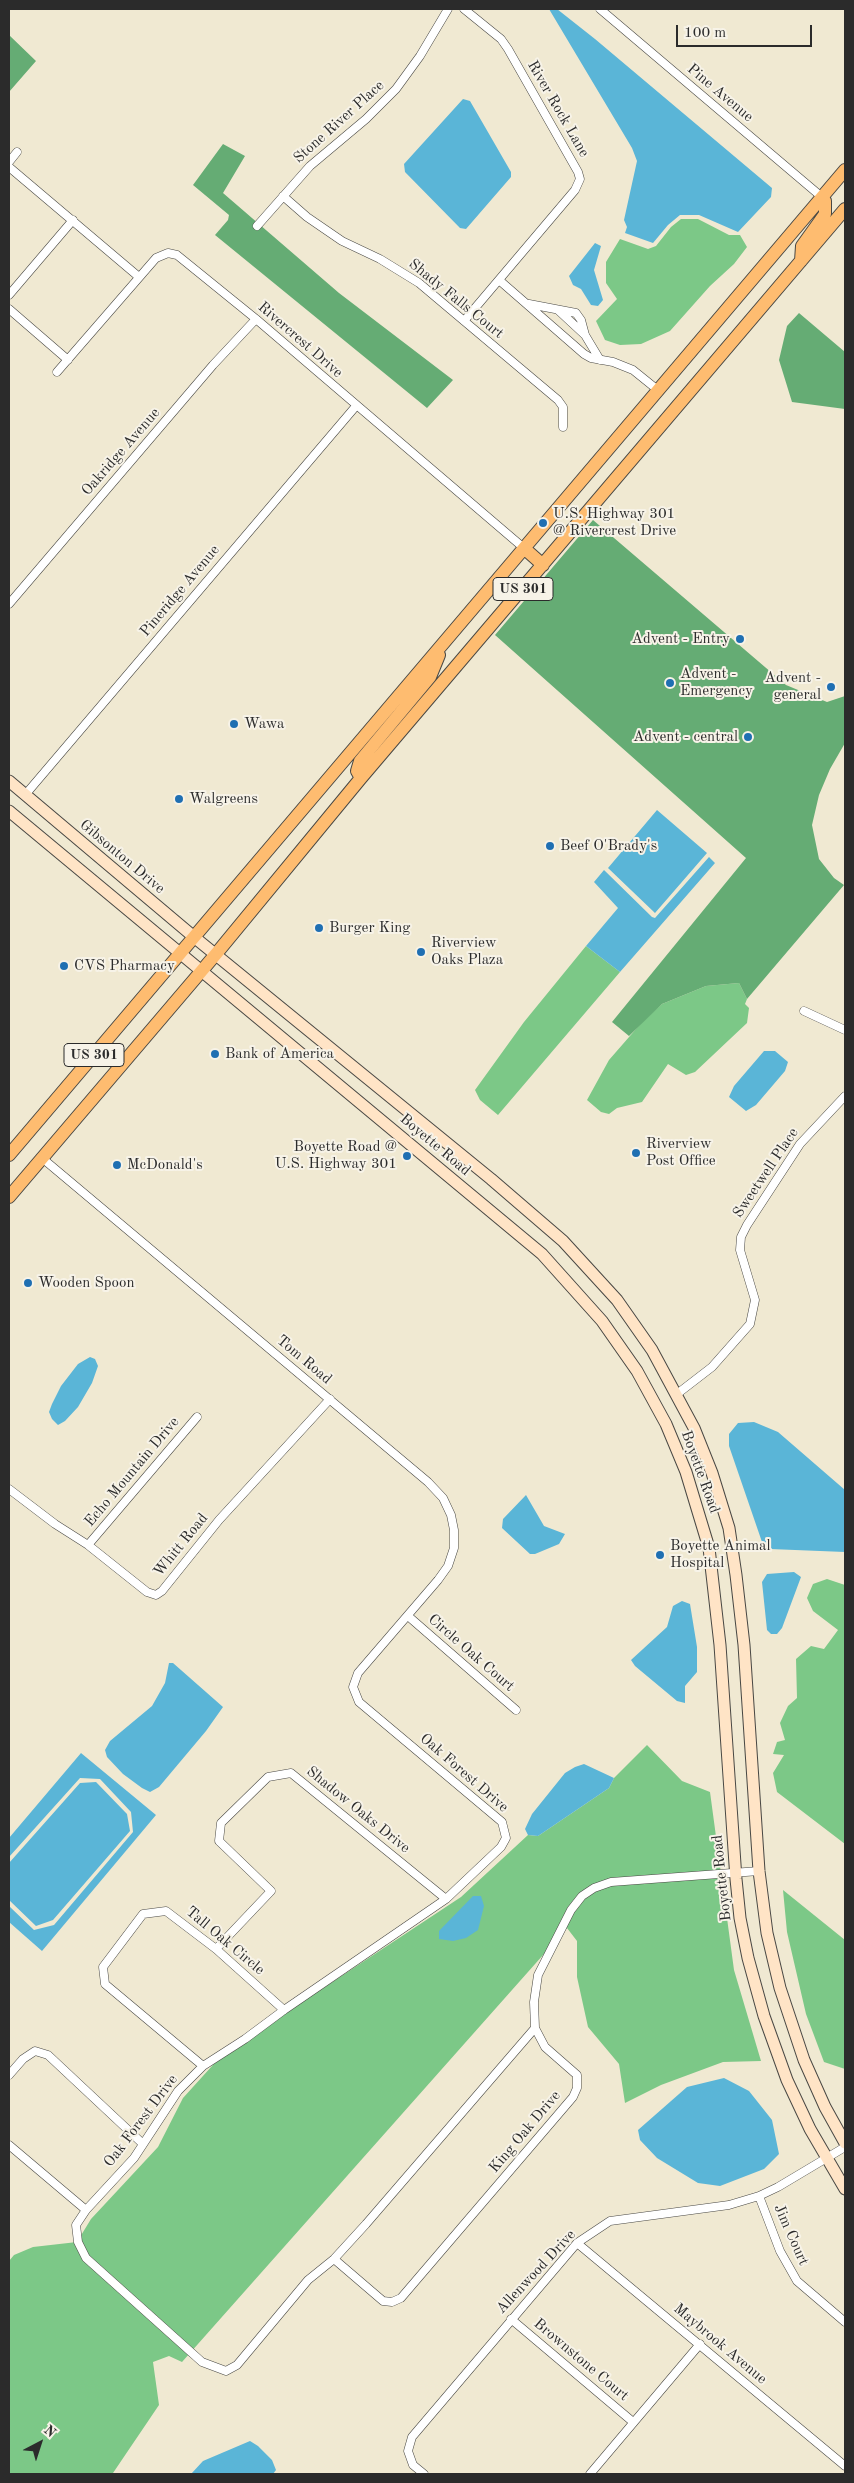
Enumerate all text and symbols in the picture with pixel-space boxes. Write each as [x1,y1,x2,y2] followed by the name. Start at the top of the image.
[679,15,815,47] scale bar
[684,26,726,41] text: 100 m
[523,58,593,160] street label: River Rock Lane
[683,60,757,126] street label: Pine Avenue
[290,77,388,167] street label: Stone River Place
[405,255,507,343] street label: Shady Falls Court
[254,298,346,382] street label: Rivercrest Drive
[78,404,164,500] street label: Oakridge Avenue
[553,505,676,540] place label: U.S. Highway 301 @ Rivercrest Drive
[537,517,549,529] marker: U.S. Highway 301 @ Rivercrest Drive
[136,542,224,640] street label: Pineridge Avenue
[493,578,553,600] road number: US 301
[631,630,730,648] place label: Advent - Entry
[734,633,746,645] marker: Advent - Entry
[680,665,753,700] place label: Advent - Emergency
[764,669,821,704] place label: Advent - general
[664,677,676,689] marker: Advent - Emergency
[825,681,837,693] marker: Advent - general
[244,715,284,733] place label: Wawa
[228,718,240,730] marker: Wawa
[633,728,738,746] place label: Advent - central
[742,731,754,743] marker: Advent - central
[189,790,258,808] place label: Walgreens
[173,793,185,805] marker: Walgreens
[76,816,168,898] street label: Gibsonton Drive
[560,837,657,855] place label: Beef O'Brady's
[544,840,556,852] marker: Beef O'Brady's
[329,919,410,937] place label: Burger King
[313,922,325,934] marker: Burger King
[431,934,503,969] place label: Riverview Oaks Plaza
[415,946,427,958] marker: Riverview Oaks Plaza
[74,957,175,975] place label: CVS Pharmacy
[58,960,70,972] marker: CVS Pharmacy
[64,1044,124,1066] road number: US 301
[225,1045,334,1063] place label: Bank of America
[209,1048,221,1060] marker: Bank of America
[396,1110,474,1180] street label: Boyette Road
[729,1125,803,1221] street label: Sweetwell Place
[646,1135,716,1170] place label: Riverview Post Office
[275,1138,397,1173] place label: Boyette Road @ U.S. Highway 301
[630,1147,642,1159] marker: Riverview Post Office
[401,1150,413,1162] marker: Boyette Road @ U.S. Highway 301
[127,1156,203,1174] place label: McDonald's
[111,1159,123,1171] marker: McDonald's
[38,1274,135,1292] place label: Wooden Spoon
[22,1277,34,1289] marker: Wooden Spoon
[273,1332,335,1388] street label: Tom Road
[81,1413,183,1531] street label: Echo Mountain Drive
[677,1428,723,1516] street label: Boyette Road
[150,1510,212,1580] street label: Whitt Road
[670,1537,770,1572] place label: Boyette Animal Hospital
[654,1549,666,1561] marker: Boyette Animal Hospital
[424,1611,518,1695] street label: Circle Oak Court
[416,1730,512,1816] street label: Oak Forest Drive
[303,1763,413,1857] street label: Shadow Oaks Drive
[709,1834,735,1922] street label: Boyette Road
[182,1903,268,1979] street label: Tall Oak Circle
[100,2071,182,2171] street label: Oak Forest Drive
[485,2087,565,2177] street label: King Oak Drive
[770,2202,812,2268] street label: Jim Court
[492,2226,580,2318] street label: Allenwood Drive
[670,2300,770,2388] street label: Maybrook Avenue
[530,2315,632,2405] street label: Brownstone Court
[15,2418,65,2468] north arrow
[41,2423,58,2440] text: N

